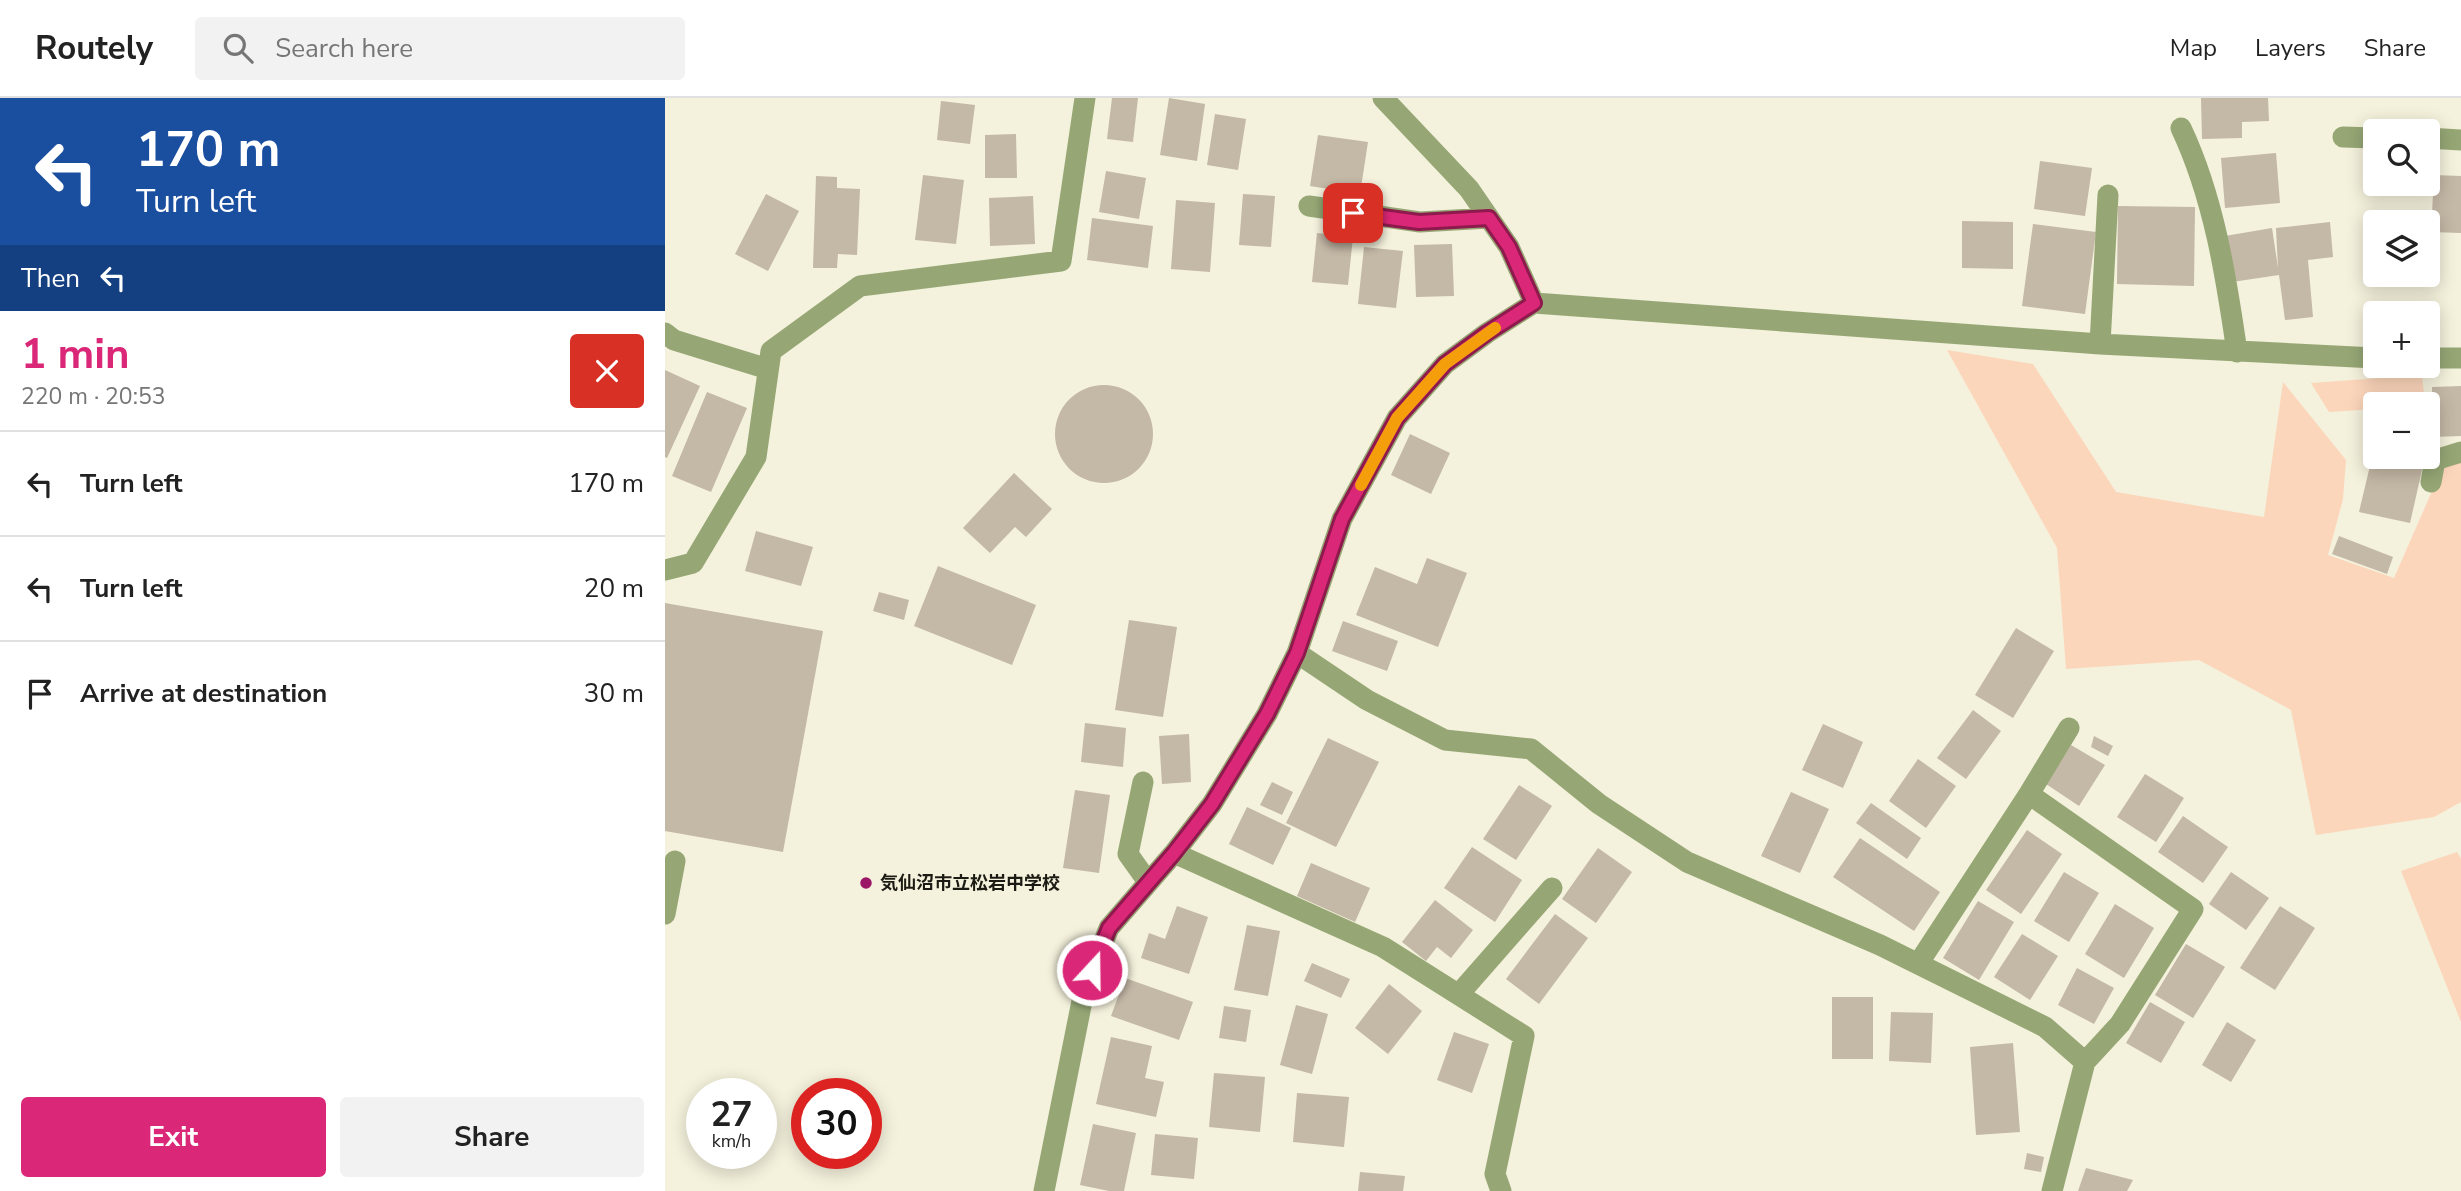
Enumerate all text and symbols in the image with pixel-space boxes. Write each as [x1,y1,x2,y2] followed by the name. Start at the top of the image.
[195,17,685,80] search box
[35,26,153,71] text: Routely
[219,29,257,67] icon: search
[275,31,413,66] text: Search here
[2170,32,2217,64] text: Map
[2255,32,2326,64] text: Layers
[2364,32,2426,64] text: Share
[136,116,280,183] text: 170 m
[2363,119,2440,469] map controls
[2363,119,2440,196] button: search
[21,126,112,217] icon: left
[136,180,256,223] text: Turn left
[1323,183,1383,243] pin
[1334,194,1372,232] icon: arrive
[2363,210,2440,287] button: layers
[94,259,132,297] icon: left
[21,261,80,296] text: Then
[2363,301,2440,378] button: +
[21,326,130,383] text: 1 min
[570,334,644,408] button: close
[21,381,166,412] text: 220 m · 20:53
[2363,392,2440,469] button: −
[21,465,59,503] icon: left
[80,466,183,501] text: Turn left
[568,466,644,501] text: 170 m
[21,570,59,608] icon: left
[80,571,183,606] text: Turn left
[584,571,644,606] text: 20 m
[21,675,59,713] icon: arrive
[80,676,327,711] text: Arrive at destination
[584,676,644,711] text: 30 m
[880,871,1060,895] place label: 気仙沼市立松岩中学校
[858,875,874,891] marker: 気仙沼市立松岩中学校
[1055,933,1129,1007] position arrow
[791,1078,882,1169] speed limit sign: 30
[710,1091,753,1138] text: 27
[21,1097,326,1177] button: Exit
[340,1097,644,1177] button: Share
[712,1129,751,1153] text: km/h

